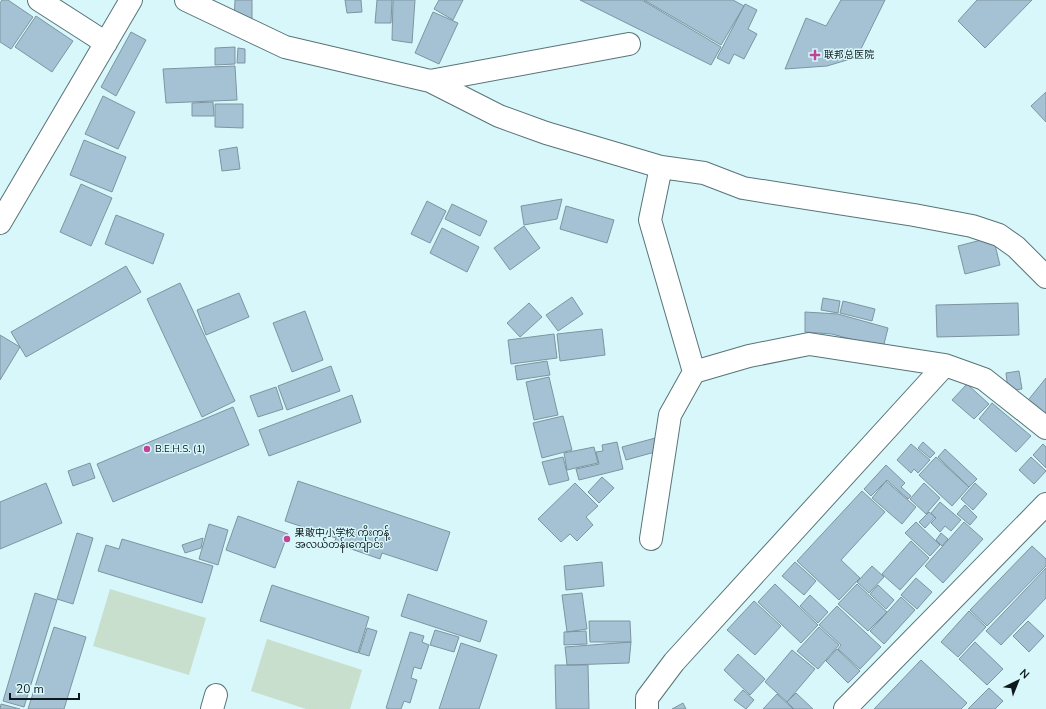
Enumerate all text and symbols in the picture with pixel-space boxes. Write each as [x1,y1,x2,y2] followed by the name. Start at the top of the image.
[824,48,874,62] place label: 联邦总医院
[809,49,821,61] marker: 联邦总医院
[155,442,205,456] place label: B.E.H.S. (1)
[142,444,152,454] marker: B.E.H.S. (1)
[294,525,390,553] place label: 果敢中小学校 ကိုးကန့် အလယ်တန်းကျောင်း
[282,534,292,544] marker: 果敢中小学校 ကိုးကန့် အလယ်တန်းကျောင်း
[998,661,1038,701] north arrow
[1016,666,1033,682] text: N
[10,675,79,701] scale bar
[16,681,44,697] text: 20 m

